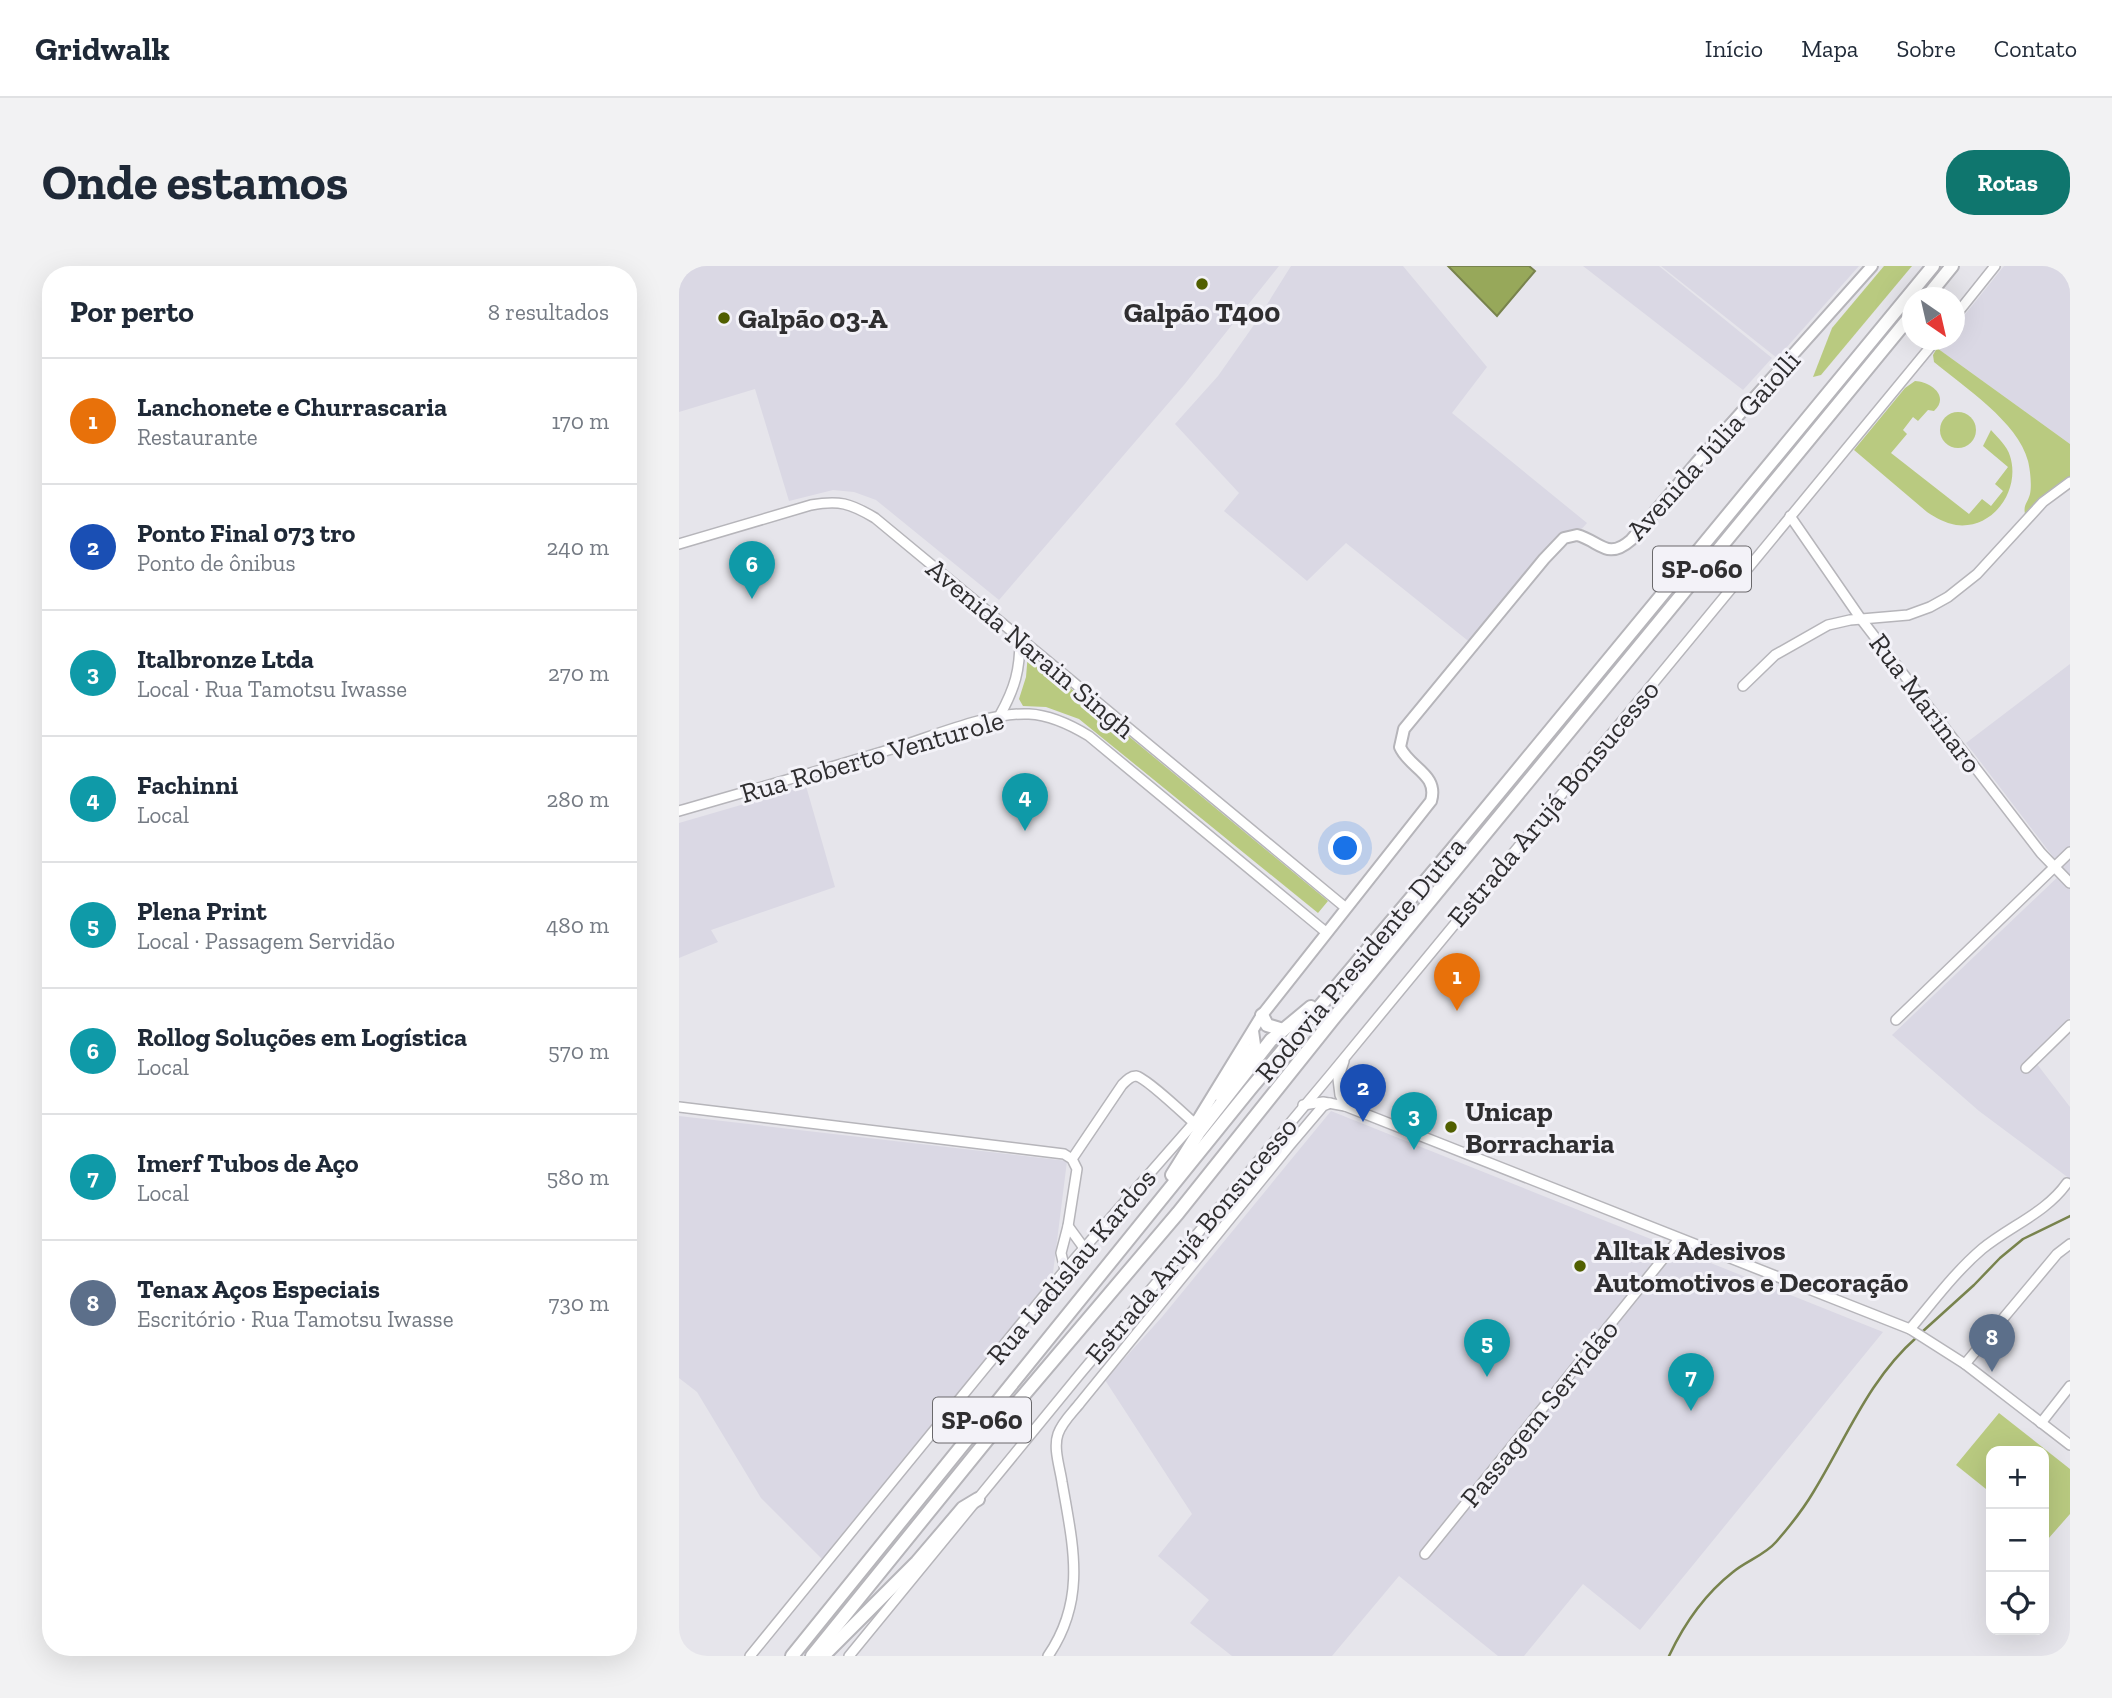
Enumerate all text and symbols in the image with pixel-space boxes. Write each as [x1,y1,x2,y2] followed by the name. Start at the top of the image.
[35,29,170,68] text: Gridwalk
[1705,34,1763,63] text: Início
[1801,34,1858,63] text: Mapa
[1896,34,1956,63] text: Sobre
[1994,34,2077,63] text: Contato
[1946,150,2070,215] button: Rotas
[42,153,348,212] text: Onde estamos
[1194,276,1210,292] marker: Galpão T400
[1902,287,1965,350] north arrow
[70,294,194,330] text: Por perto
[1124,296,1280,329] place label: Galpão T400
[488,298,609,326] text: 8 resultados
[738,302,888,335] place label: Galpão 03-A
[716,310,732,326] marker: Galpão 03-A
[1620,344,1807,547] street label: Avenida Júlia Gaiolli
[137,391,447,423] text: Lanchonete e Churrascaria
[88,407,98,435] text: 1
[551,407,609,435] text: 170 m
[137,423,258,451] text: Restaurante
[137,517,355,549] text: Ponto Final 073 tro
[87,533,99,561] text: 2
[546,533,609,561] text: 240 m
[729,541,775,599] pin: 6
[1653,546,1751,592] road number: SP-060
[137,549,296,577] text: Ponto de ônibus
[920,552,1142,745] street label: Avenida Narain Singh
[1862,627,1989,780] street label: Rua Marinaro
[137,643,314,675] text: Italbronze Ltda
[87,659,99,687] text: 3
[548,659,609,687] text: 270 m
[1441,673,1666,933] street label: Estrada Arujá Bonsucesso
[137,675,407,703] text: Local · Rua Tamotsu Iwasse
[737,703,1008,810] street label: Rua Roberto Venturole
[137,769,238,801] text: Fachinni
[1002,773,1048,831] pin: 4
[86,785,100,813] text: 4
[546,785,609,813] text: 280 m
[137,801,189,829] text: Local
[1248,830,1473,1088] street label: Rodovia Presidente Dutra
[1328,831,1362,865] your location
[137,895,267,927] text: Plena Print
[87,911,99,939] text: 5
[546,911,609,939] text: 480 m
[137,927,395,955] text: Local · Passagem Servidão
[1434,953,1480,1011] pin: 1
[137,1021,467,1053] text: Rollog Soluções em Logística
[87,1037,99,1065] text: 6
[548,1037,609,1065] text: 570 m
[137,1053,189,1081] text: Local
[1340,1064,1386,1122] pin: 2
[1391,1092,1437,1150] pin: 3
[1465,1095,1614,1160] place label: Unicap Borracharia
[1079,1110,1304,1370] street label: Estrada Arujá Bonsucesso
[1443,1119,1459,1135] marker: Unicap Borracharia
[137,1147,359,1179] text: Imerf Tubos de Aço
[980,1162,1163,1371] street label: Rua Ladislau Kardos
[87,1163,99,1191] text: 7
[547,1163,609,1191] text: 580 m
[137,1179,189,1207] text: Local
[1594,1234,1909,1299] place label: Alltak Adesivos Automotivos e Decoração
[1572,1258,1588,1274] marker: Alltak Adesivos Automotivos e Decoração
[137,1273,380,1305] text: Tenax Aços Especiais
[87,1289,99,1317] text: 8
[549,1289,609,1317] text: 730 m
[137,1305,453,1333] text: Escritório · Rua Tamotsu Iwasse
[1454,1313,1625,1514] street label: Passagem Servidão
[1969,1314,2015,1372] pin: 8
[1464,1319,1510,1377] pin: 5
[1668,1353,1714,1411] pin: 7
[933,1398,1031,1442] road number: SP-060
[1986,1446,2049,1635] map controls
[1986,1446,2049,1509] button: +
[1986,1509,2049,1572] button: −
[1986,1572,2049,1635] button: locate

